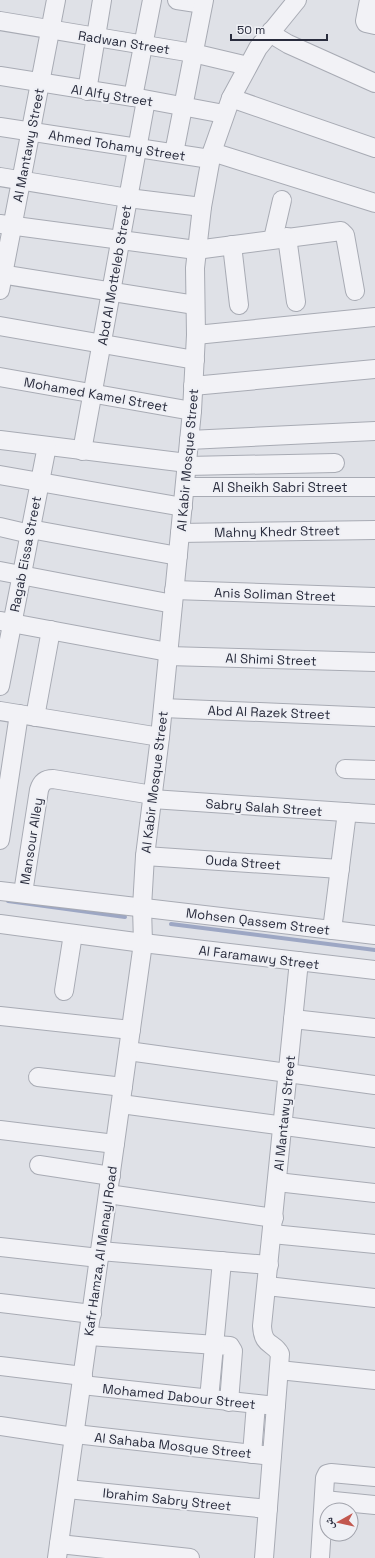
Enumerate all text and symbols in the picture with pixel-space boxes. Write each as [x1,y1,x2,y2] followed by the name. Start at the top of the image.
[231,16,327,42] scale bar
[237,22,265,38] text: 50 m
[77,27,171,58] street label: Radwan Street
[70,81,154,110] street label: Al Alfy Street
[9,87,48,204] street label: Al Mantawy Street
[47,126,187,165] street label: Ahmed Tohamy Street
[94,204,135,347] street label: Abd Al Motteleb Street
[23,373,169,416] street label: Mohamed Kamel Street
[173,388,202,532] street label: Al Kabir Mosque Street
[213,479,347,496] street label: Al Sheikh Sabri Street
[6,495,45,614] street label: Ragab Eissa Street
[214,522,340,541] street label: Mahny Khedr Street
[214,584,336,605] street label: Anis Soliman Street
[225,649,317,670] street label: Al Shimi Street
[207,702,331,723] street label: Abd Al Razek Street
[137,710,172,854] street label: Al Kabir Mosque Street
[205,795,323,820] street label: Sabry Salah Street
[16,796,47,886] street label: Mansour Alley
[205,851,281,874] street label: Ouda Street
[185,904,331,939] street label: Mohsen Qassem Street
[198,942,320,973] street label: Al Faramawy Street
[270,1054,299,1172] street label: Al Mantawy Street
[80,1165,121,1337] street label: Kafr Hamza, Al Manayl Road
[102,1380,256,1413] street label: Mohamed Dabour Street
[93,1429,252,1462] street label: Al Sahaba Mosque Street
[102,1484,232,1515] street label: Ibrahim Sabry Street
[319,1502,359,1542] north arrow
[321,1516,338,1530] text: ش

